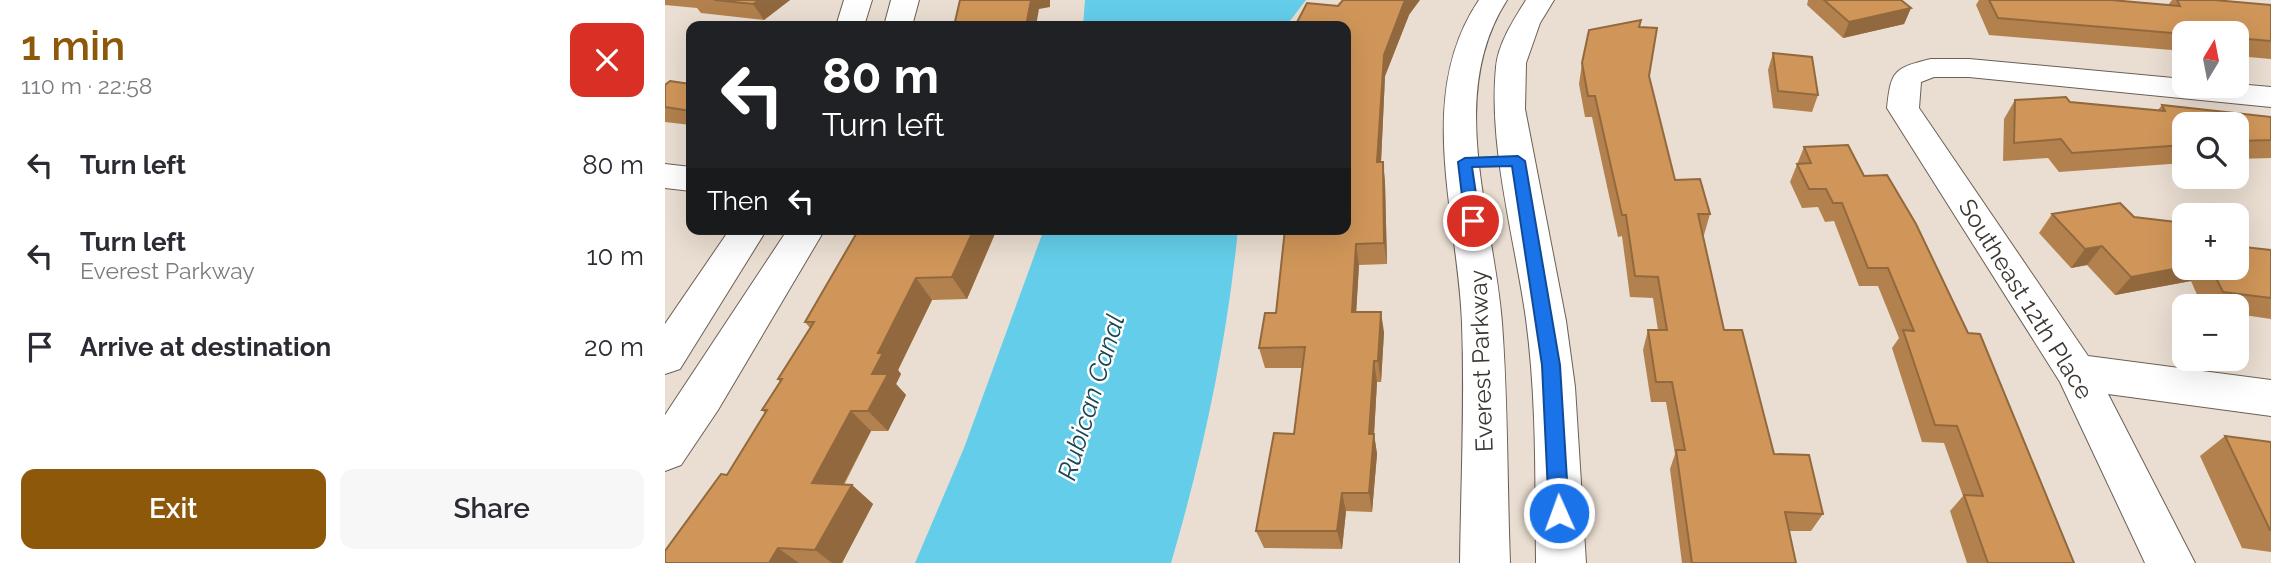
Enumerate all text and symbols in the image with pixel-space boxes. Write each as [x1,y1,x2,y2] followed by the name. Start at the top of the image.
[21,21,125,70] text: 1 min
[2172,21,2249,98] north arrow
[2172,21,2249,371] map controls
[570,23,644,97] button: close
[822,47,939,104] text: 80 m
[707,49,798,140] icon: left
[21,72,152,99] text: 110 m · 22:58
[822,106,944,143] text: Turn left
[2172,112,2249,189] button: search
[21,146,59,184] icon: left
[80,150,186,180] text: Turn left
[582,150,644,180] text: 80 m
[782,182,820,220] icon: left
[707,186,768,216] text: Then
[1443,191,1503,251] pin
[1953,194,2099,404] street label: Southeast 12th Place
[1454,202,1492,240] icon: arrive
[2172,203,2249,280] button: +
[80,227,186,257] text: Turn left
[21,237,59,275] icon: left
[586,241,644,271] text: 10 m
[80,257,255,284] text: Everest Parkway
[1463,269,1499,453] street label: Everest Parkway
[2172,294,2249,371] button: −
[1052,310,1130,483] water label: Rubican Canal
[21,328,59,366] icon: arrive
[80,332,331,362] text: Arrive at destination
[584,332,644,362] text: 20 m
[21,469,326,549] button: Exit
[340,469,644,549] button: Share
[1522,476,1596,550] position arrow

